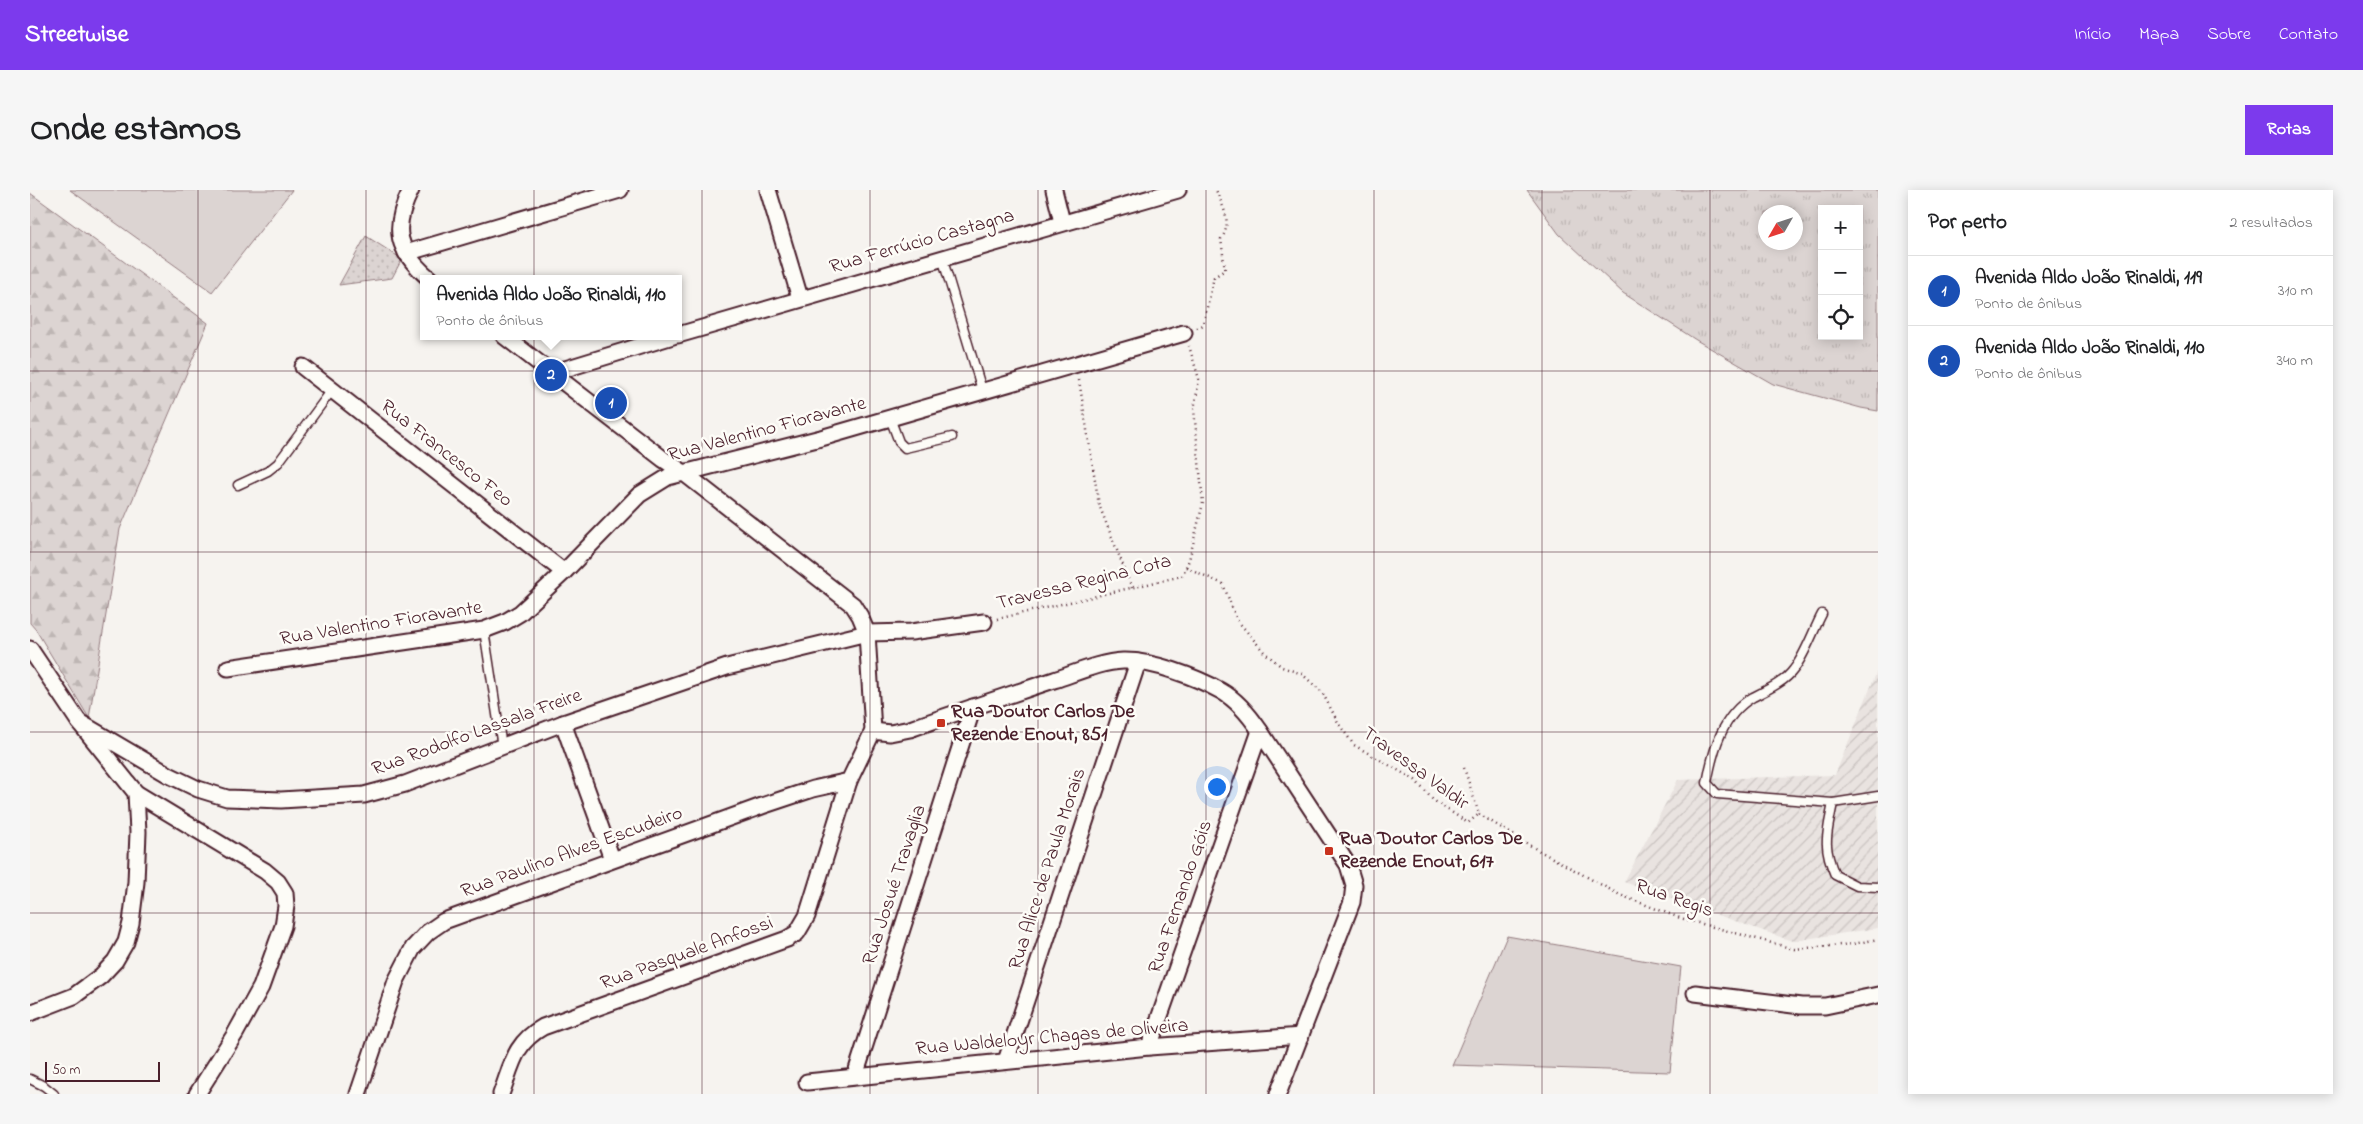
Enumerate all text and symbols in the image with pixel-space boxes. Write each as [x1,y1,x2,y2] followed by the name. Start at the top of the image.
[25,18,129,53] text: Streetwise
[2074,22,2111,48] text: Início
[2139,22,2179,48] text: Mapa
[2207,22,2251,48] text: Sobre
[2279,22,2338,48] text: Contato
[30,105,242,156] text: Onde estamos
[2245,105,2333,155] button: Rotas
[826,202,1018,283] street label: Rua Ferrúcio Castagna
[1758,205,1803,250] north arrow
[1818,205,1863,340] map controls
[1818,205,1863,250] button: +
[1928,208,2007,238] text: Por perto
[2230,211,2313,235] text: 2 resultados
[1818,250,1863,295] button: −
[1975,265,2202,292] text: Avenida Aldo João Rinaldi, 119
[420,275,682,340] popup
[1941,279,1947,303] text: 1
[2278,279,2313,303] text: 310 m
[436,282,666,309] text: Avenida Aldo João Rinaldi, 110
[1975,292,2082,316] text: Ponto de ônibus
[1818,295,1863,340] button: locate
[436,309,543,333] text: Ponto de ônibus
[1975,335,2204,362] text: Avenida Aldo João Rinaldi, 110
[1940,349,1948,373] text: 2
[2276,349,2313,373] text: 340 m
[535,356,567,394] pin: 2
[1975,362,2082,386] text: Ponto de ônibus
[595,384,627,422] pin: 1
[665,390,869,470] street label: Rua Valentino Fioravante
[374,393,518,515] street label: Rua Francesco Feo
[994,547,1175,620] street label: Travessa Regina Cota
[278,594,484,654] street label: Rua Valentino Fioravante
[368,682,586,784] street label: Rua Rodolfo Lassala Freire
[951,698,1136,750] place label: Rua Doutor Carlos De Rezende Enout, 851
[935,717,947,729] marker: Rua Doutor Carlos De Rezende Enout, 851
[1355,720,1475,818] street label: Travessa Valdir
[1002,764,1094,974] street label: Rua Alice de Paula Morais
[1204,774,1230,800] your location
[457,799,687,907] street label: Rua Paulino Alves Escudeiro
[855,801,936,969] street label: Rua Josué Travaglia
[1141,817,1221,977] street label: Rua Fernando Góis
[1339,825,1524,877] place label: Rua Doutor Carlos De Rezende Enout, 617
[1323,845,1335,857] marker: Rua Doutor Carlos De Rezende Enout, 617
[1631,872,1717,927] street label: Rua Regis
[597,909,777,999] street label: Rua Pasquale Anfossi
[914,1012,1190,1065] street label: Rua Waldeloyr Chagas de Oliveira
[45,1059,160,1082] scale bar
[52,1060,80,1081] text: 50 m

